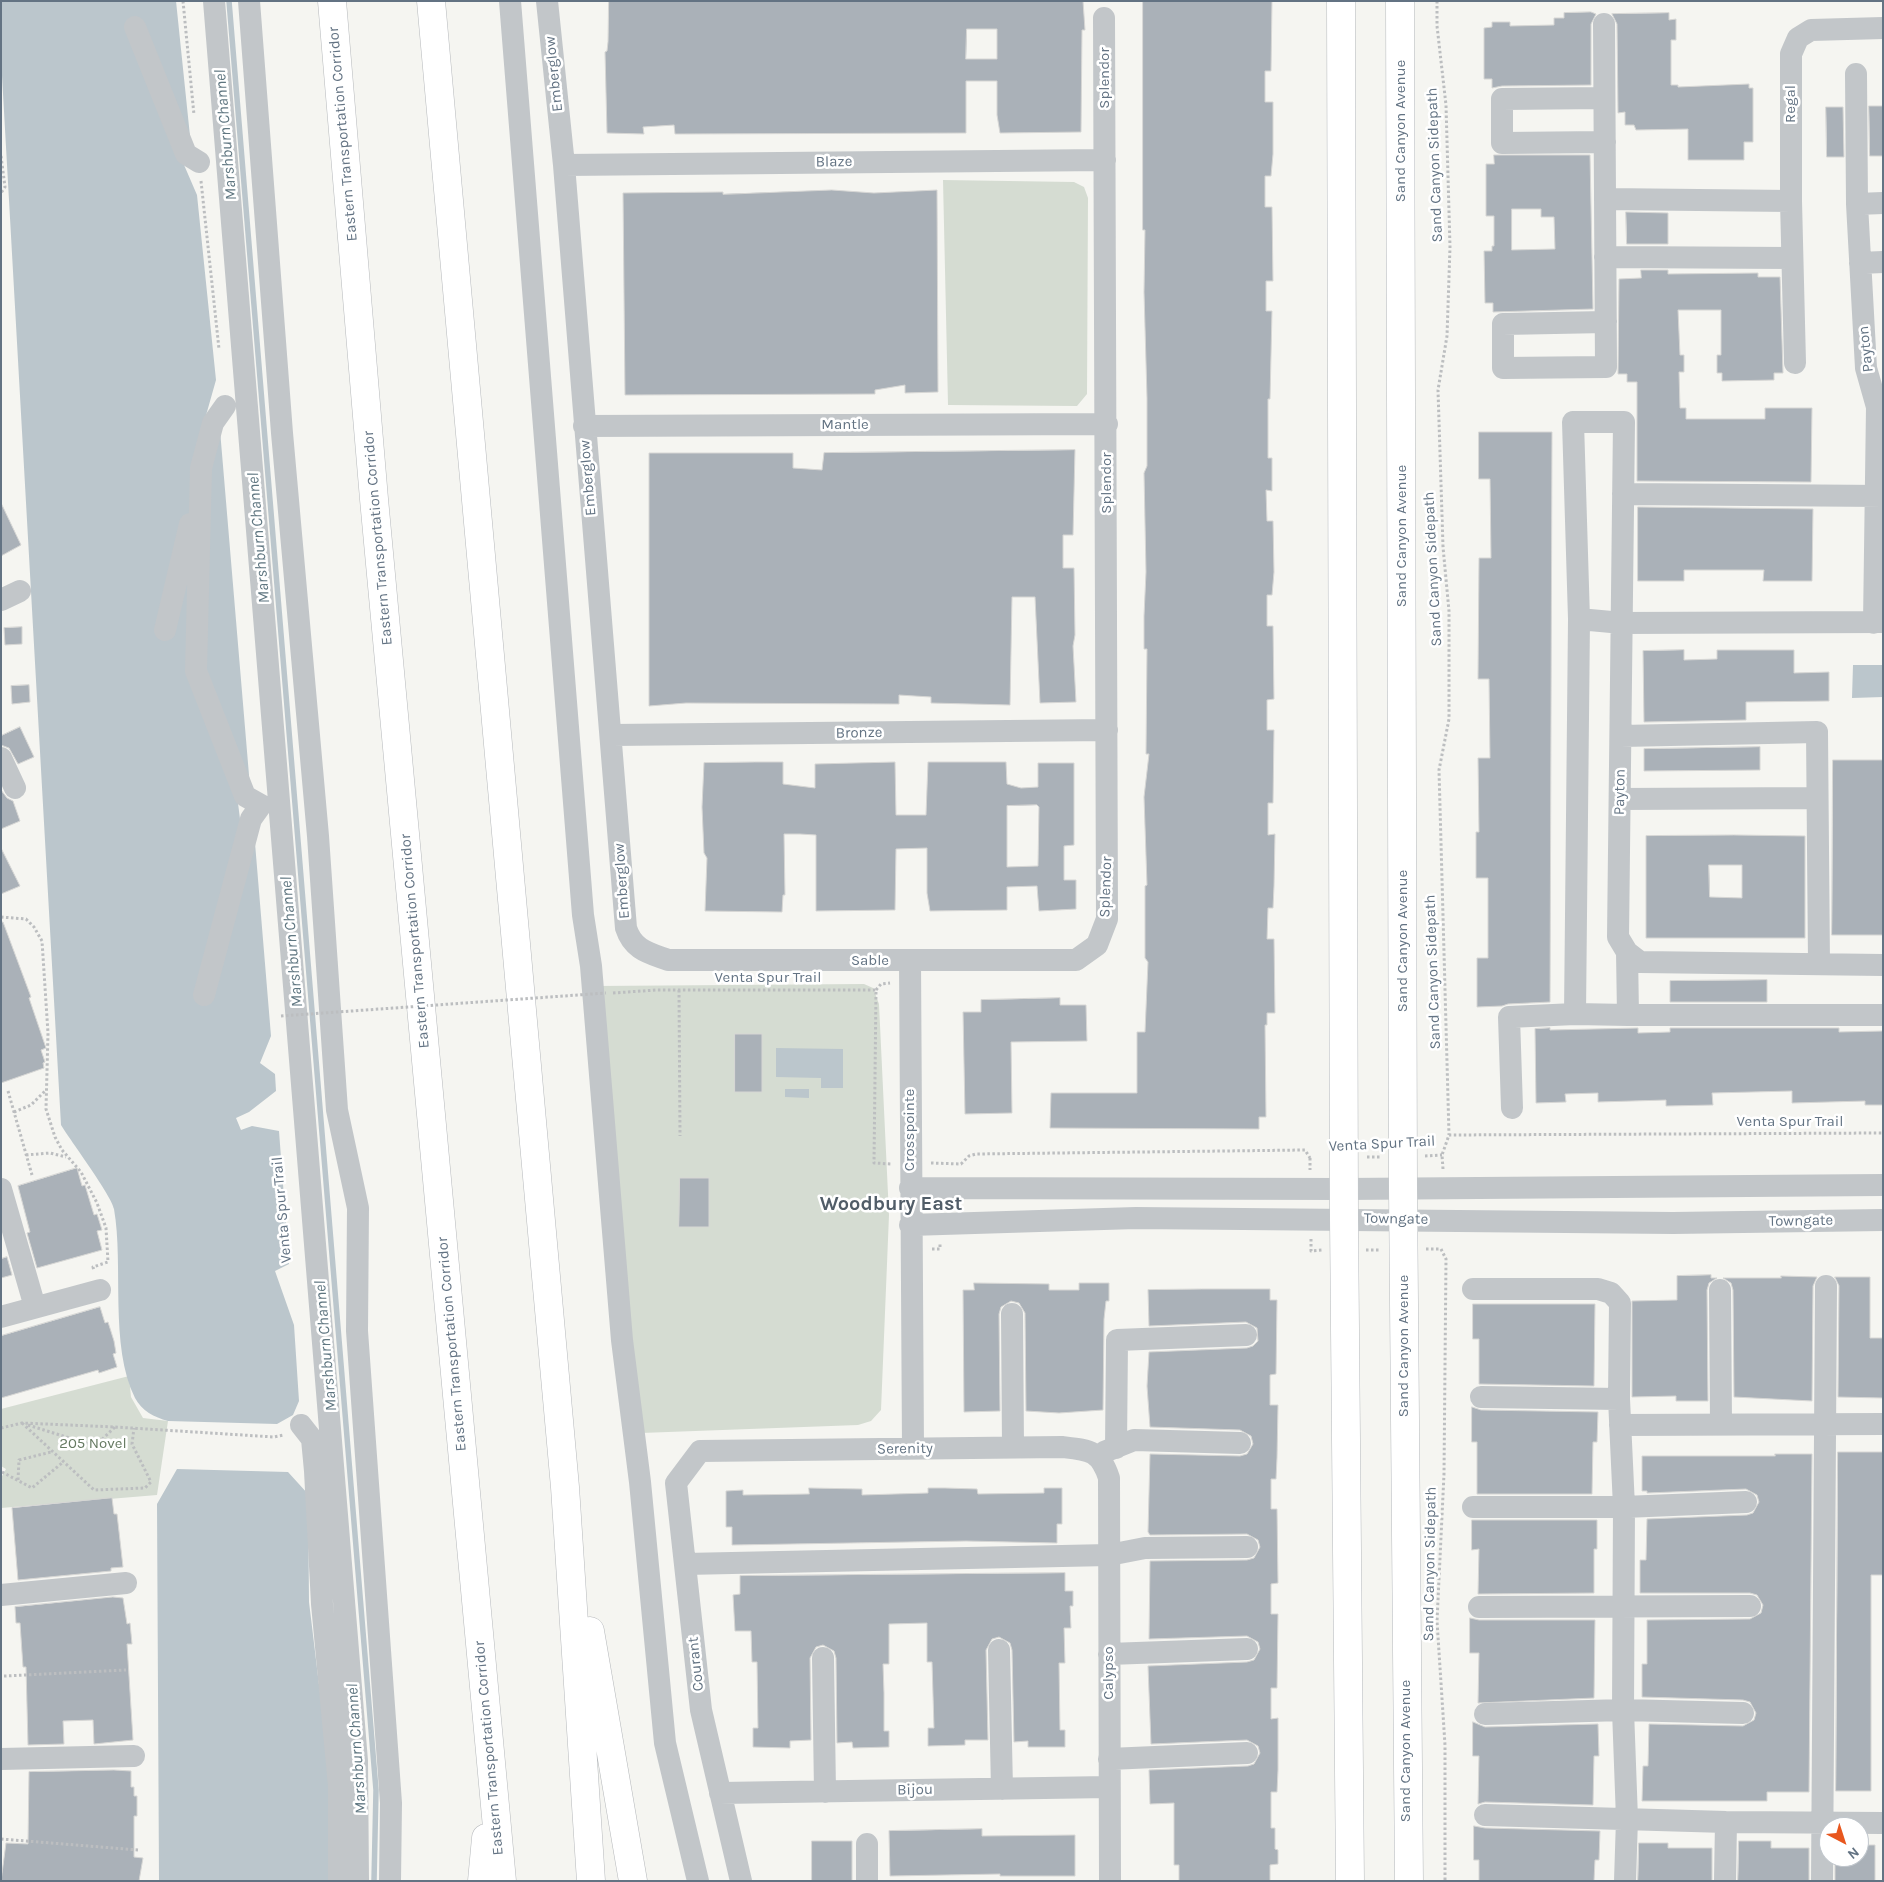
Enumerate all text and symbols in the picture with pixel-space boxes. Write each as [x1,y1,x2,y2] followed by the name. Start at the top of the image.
[325,26,361,242] street label: Eastern Transportation Corridor
[541,35,567,113] street label: Emberglow
[1096,47,1114,109] street label: Splendor
[1392,60,1410,202] street label: Sand Canyon Avenue
[211,69,241,201] water label: Marshburn Channel
[1782,85,1800,123] street label: Regal
[1423,87,1447,243] street label: Sand Canyon Sidepath
[816,153,852,171] street label: Blaze
[1855,325,1877,373] street label: Payton
[821,416,869,434] street label: Mantle
[360,430,396,646] street label: Eastern Transportation Corridor
[576,439,600,517] street label: Emberglow
[1098,452,1116,514] street label: Splendor
[1393,465,1411,607] street label: Sand Canyon Avenue
[244,472,274,604] water label: Marshburn Channel
[1420,491,1446,647] street label: Sand Canyon Sidepath
[835,724,883,742] street label: Bronze
[1611,769,1629,815] street label: Payton
[397,833,433,1049] street label: Eastern Transportation Corridor
[610,842,634,920] street label: Emberglow
[1096,856,1116,918] street label: Splendor
[1394,870,1412,1012] street label: Sand Canyon Avenue
[277,876,307,1008] water label: Marshburn Channel
[1421,894,1445,1050] street label: Sand Canyon Sidepath
[851,952,889,970] street label: Sable
[715,969,821,987] street label: Venta Spur Trail
[901,1089,919,1171] street label: Crosspointe
[1737,1113,1843,1131] street label: Venta Spur Trail
[1328,1132,1436,1156] street label: Venta Spur Trail
[268,1156,296,1264] street label: Venta Spur Trail
[820,1192,962,1216] district label: Woodbury East
[1364,1209,1428,1229] street label: Towngate
[1769,1211,1833,1231] street label: Towngate
[434,1236,470,1452] street label: Eastern Transportation Corridor
[1395,1275,1413,1417] street label: Sand Canyon Avenue
[311,1280,341,1412] water label: Marshburn Channel
[59,1435,127,1453] park label: 205 Novel
[877,1440,933,1458] street label: Serenity
[1420,1486,1440,1642] street label: Sand Canyon Sidepath
[684,1636,708,1692] street label: Courant
[471,1640,507,1856] street label: Eastern Transportation Corridor
[1100,1646,1118,1700] street label: Calypso
[1397,1680,1415,1822] street label: Sand Canyon Avenue
[343,1683,371,1815] water label: Marshburn Channel
[897,1781,933,1799] street label: Bijou
[1819,1817,1869,1867] north arrow
[1844,1843,1863,1863] text: N

